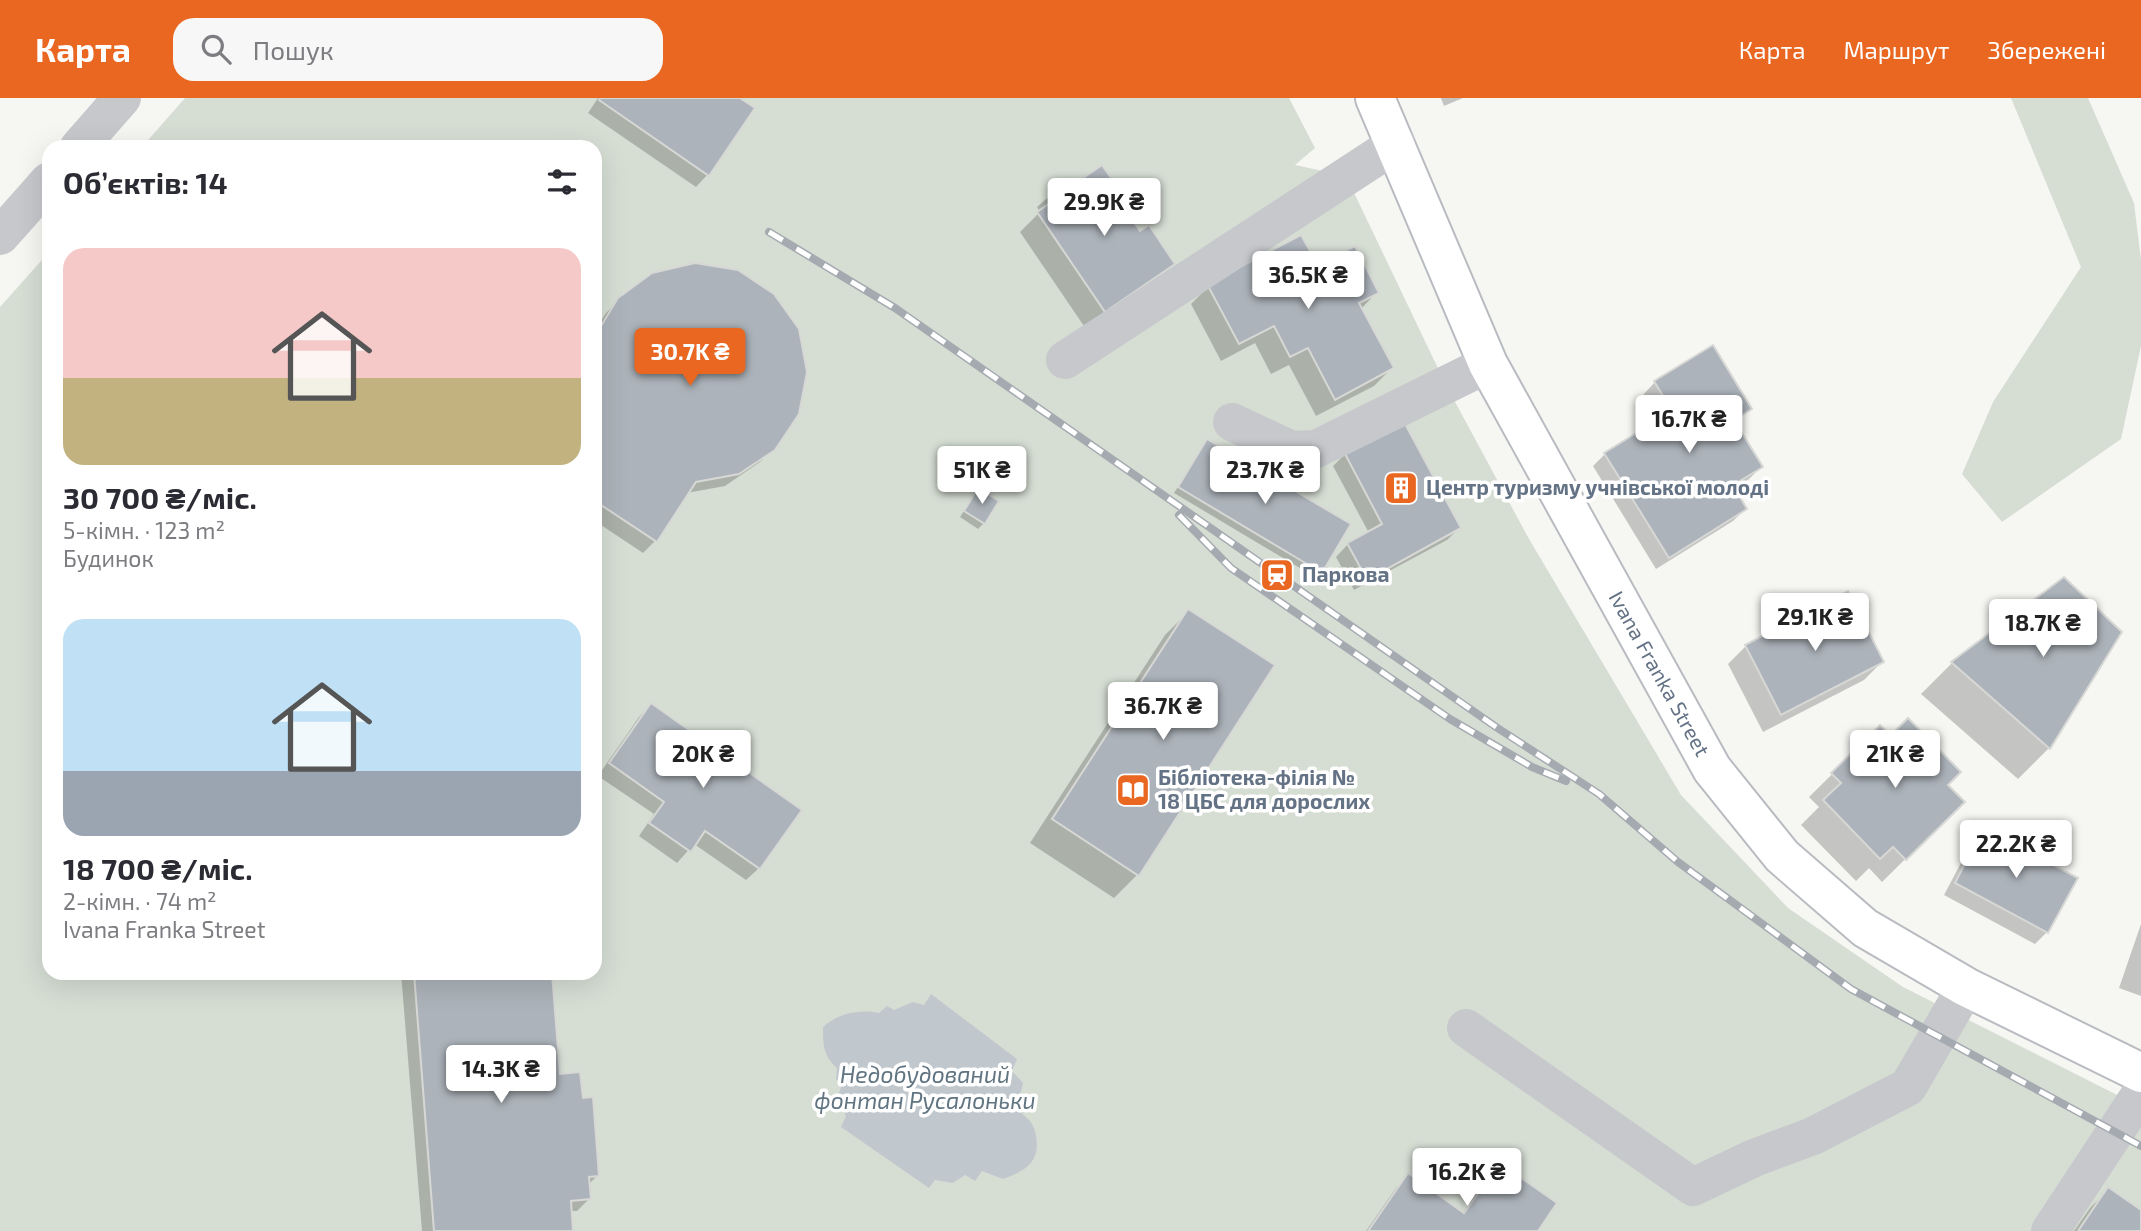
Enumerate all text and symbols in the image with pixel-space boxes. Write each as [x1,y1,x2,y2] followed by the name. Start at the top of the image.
[173,18,663,81] search box
[35,29,131,69] text: Карта
[197,30,235,68] icon: search
[253,34,334,65] text: Пошук
[1739,35,1805,64] text: Карта
[1843,35,1949,64] text: Маршрут
[1987,35,2106,64] text: Збережені
[543,163,581,201] icon: filters
[63,164,228,200] text: Об’єктів: 14
[1039,178,1169,238] pin: 29.9K ₴
[1064,187,1144,215] text: 29.9K ₴
[1243,252,1373,311] pin: 36.5K ₴
[1268,260,1348,288] text: 36.5K ₴
[259,293,385,419] icon: home
[625,328,755,388] pin: 30.7K ₴
[650,337,730,365] text: 30.7K ₴
[1624,396,1754,455] pin: 16.7K ₴
[1651,404,1727,432] text: 16.7K ₴
[933,446,1031,506] pin: 51K ₴
[1200,446,1330,506] pin: 23.7K ₴
[953,455,1011,483] text: 51K ₴
[1226,455,1304,483] text: 23.7K ₴
[1382,469,1420,507] building icon: Центр туризму учнівської молоді
[1426,474,1769,499] place label: Центр туризму учнівської молоді
[63,479,257,515] text: 30 700 ₴/міс.
[63,516,225,544] text: 5-кімн. · 123 m²
[63,544,154,572] text: Будинок
[1258,556,1296,594] station icon: Паркова
[1302,561,1390,586] place label: Паркова
[1605,586,1716,760] street label: Ivana Franka Street
[1750,594,1880,653] pin: 29.1K ₴
[1978,600,2108,659] pin: 18.7K ₴
[1777,602,1853,630] text: 29.1K ₴
[2005,608,2081,636] text: 18.7K ₴
[259,664,385,790] icon: home
[1098,682,1228,742] pin: 36.7K ₴
[1124,691,1202,719] text: 36.7K ₴
[654,730,752,790] pin: 20K ₴
[1846,730,1944,790] pin: 21K ₴
[672,739,734,767] text: 20K ₴
[1866,739,1924,767] text: 21K ₴
[1158,764,1370,813] place label: Бібліотека-філія № 18 ЦБС для дорослих
[1114,771,1152,809] library icon: Бібліотека-філія № 18 ЦБС для дорослих
[1951,820,2081,880] pin: 22.2K ₴
[1976,829,2056,857] text: 22.2K ₴
[63,850,252,886] text: 18 700 ₴/міс.
[63,887,217,915] text: 2-кімн. · 74 m²
[63,915,265,943] text: Ivana Franka Street
[436,1046,566,1105] pin: 14.3K ₴
[462,1054,540,1082] text: 14.3K ₴
[814,1060,1036,1114] water label: Недобудований фонтан Русалоньки
[1402,1148,1532,1208] pin: 16.2K ₴
[1428,1157,1506,1185] text: 16.2K ₴

